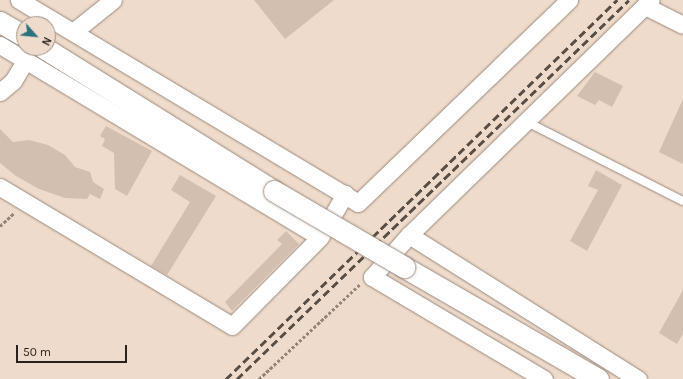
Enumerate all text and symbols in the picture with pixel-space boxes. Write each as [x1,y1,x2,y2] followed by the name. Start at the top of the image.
[16,16,56,56] north arrow
[39,35,54,48] text: N
[18,337,129,363] scale bar
[23,345,51,359] text: 50 m

